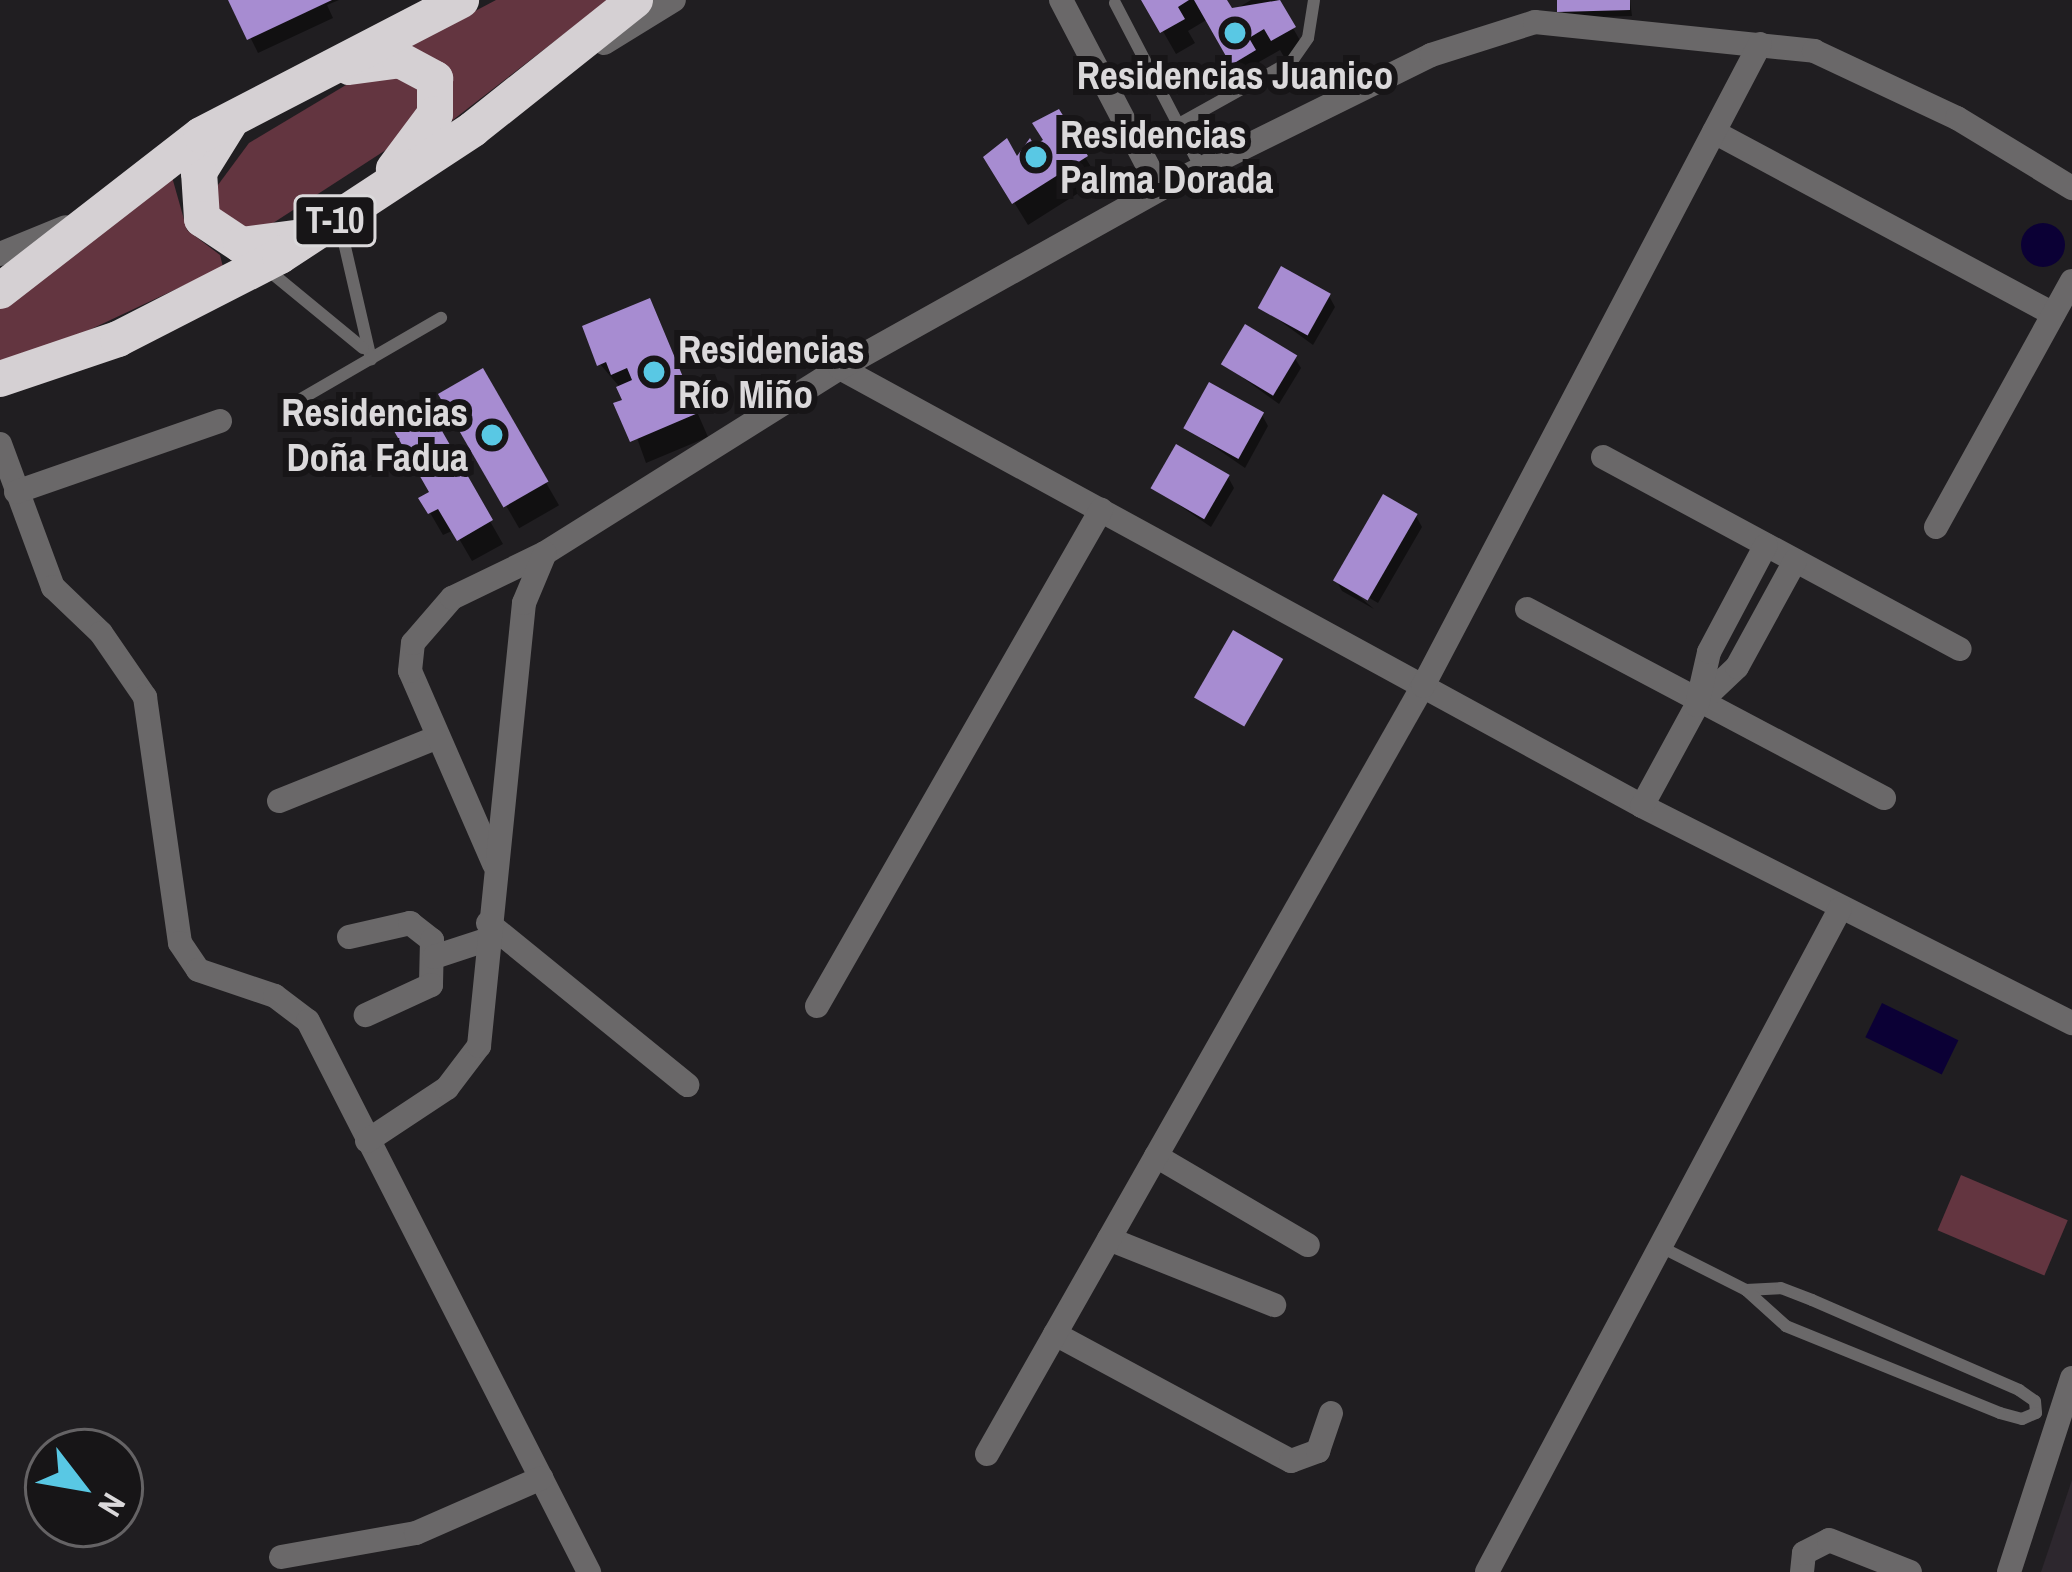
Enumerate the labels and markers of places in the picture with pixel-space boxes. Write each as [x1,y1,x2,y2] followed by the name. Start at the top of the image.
[1222,20,1248,46] marker: Residencias Juanico
[1077,52,1393,98] place label: Residencias Juanico
[1060,112,1273,203] place label: Residencias Palma Dorada
[1023,144,1049,170] marker: Residencias Palma Dorada
[678,327,865,418] place label: Residencias Río Miño
[641,359,667,385] marker: Residencias Río Miño
[281,390,468,481] place label: Residencias Doña Fadua
[479,422,505,448] marker: Residencias Doña Fadua

